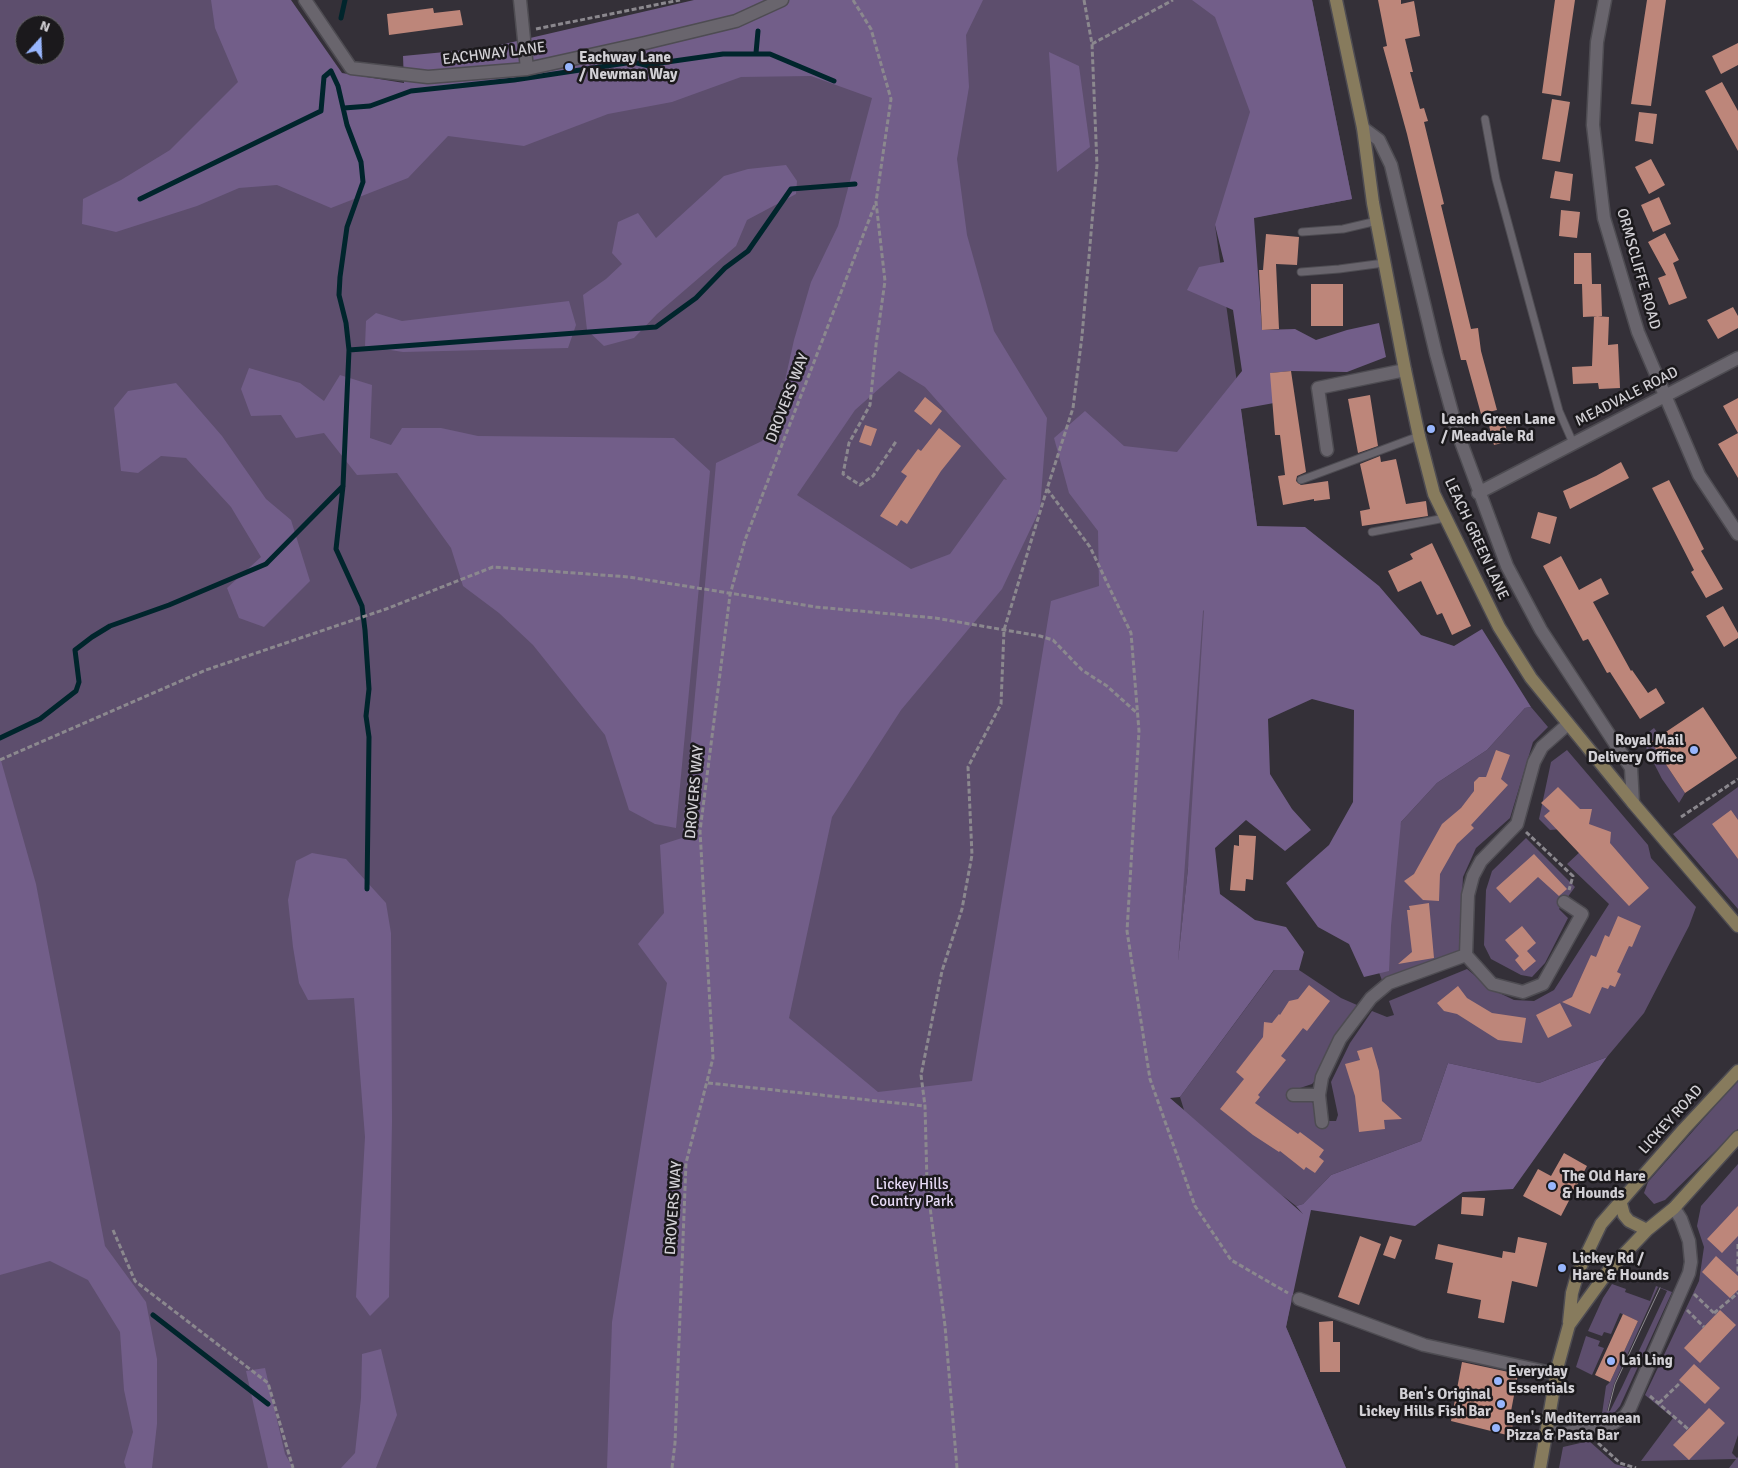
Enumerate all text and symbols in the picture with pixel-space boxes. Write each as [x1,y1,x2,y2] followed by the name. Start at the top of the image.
[15,15,65,65] north arrow
[37,17,52,36] text: N
[441,39,547,69] street label: EACHWAY LANE
[579,49,678,84] place label: Eachway Lane / Newman Way
[563,61,575,73] marker: Eachway Lane / Newman Way
[1612,206,1664,332] street label: ORMSCLIFFE ROAD
[763,351,813,445] street label: DROVERS WAY
[1572,363,1682,431] street label: MEADVALE ROAD
[1441,411,1555,446] place label: Leach Green Lane / Meadvale Rd
[1425,423,1437,435] marker: Leach Green Lane / Meadvale Rd
[1440,475,1512,603] street label: LEACH GREEN LANE
[1588,732,1684,767] place label: Royal Mail Delivery Office
[682,744,708,840] street label: DROVERS WAY
[1688,744,1700,756] marker: Royal Mail Delivery Office
[1635,1082,1707,1158] street label: LICKEY ROAD
[662,1160,686,1256] street label: DROVERS WAY
[1562,1168,1646,1203] place label: The Old Hare & Hounds
[870,1176,954,1211] park label: Lickey Hills Country Park
[1546,1180,1558,1192] marker: The Old Hare & Hounds
[1572,1250,1669,1285] place label: Lickey Rd / Hare & Hounds
[1556,1262,1568,1274] marker: Lickey Rd / Hare & Hounds
[1621,1352,1673,1370] place label: Lai Ling
[1605,1355,1617,1367] marker: Lai Ling
[1508,1363,1575,1398] place label: Everyday Essentials
[1492,1375,1504,1387] marker: Everyday Essentials
[1359,1386,1491,1421] place label: Ben's Original Lickey Hills Fish Bar
[1495,1398,1507,1410] marker: Ben's Original Lickey Hills Fish Bar
[1506,1410,1641,1445] place label: Ben's Mediterranean Pizza & Pasta Bar
[1490,1422,1502,1434] marker: Ben's Mediterranean Pizza & Pasta Bar

